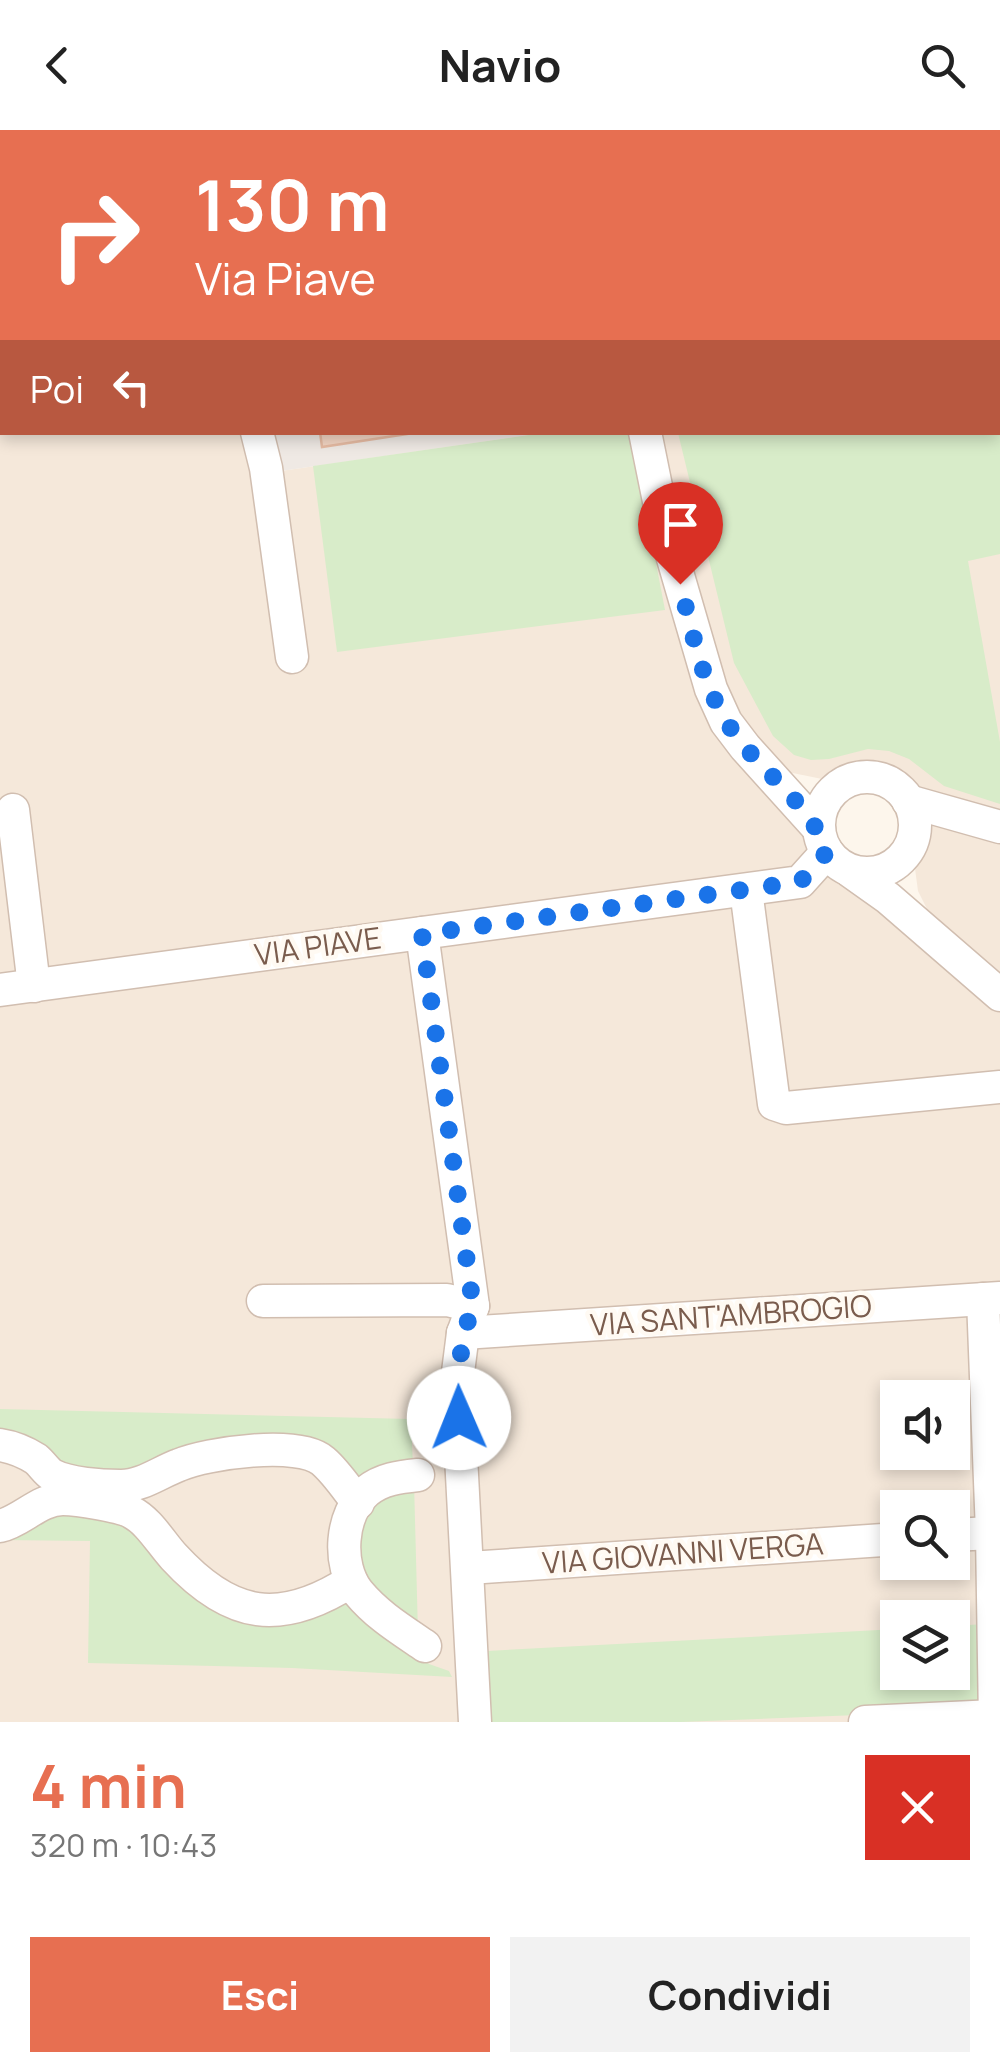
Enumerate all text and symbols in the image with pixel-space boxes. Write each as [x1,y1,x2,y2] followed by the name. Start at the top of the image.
[439,34,561,96] text: Navio
[30,38,85,93] icon: back
[915,38,970,93] icon: search
[195,156,389,252] text: 130 m
[30,170,160,300] icon: right
[195,247,376,309] text: Via Piave
[104,360,159,415] icon: left
[30,362,84,414] text: Poi
[638,482,723,585] pin
[653,497,708,552] icon: arrive
[252,916,384,975] street label: VIA PIAVE
[589,1284,873,1345] street label: VIA SANT'AMBROGIO
[407,1366,511,1470] position arrow
[880,1380,970,1690] map controls
[880,1380,970,1470] button: sound
[880,1490,970,1580] button: search
[541,1522,825,1583] street label: VIA GIOVANNI VERGA
[880,1600,970,1690] button: layers
[30,1744,187,1826] text: 4 min
[865,1755,970,1860] button: close
[30,1823,217,1867] text: 320 m · 10:43
[30,1937,490,2052] button: Esci
[510,1937,970,2052] button: Condividi

